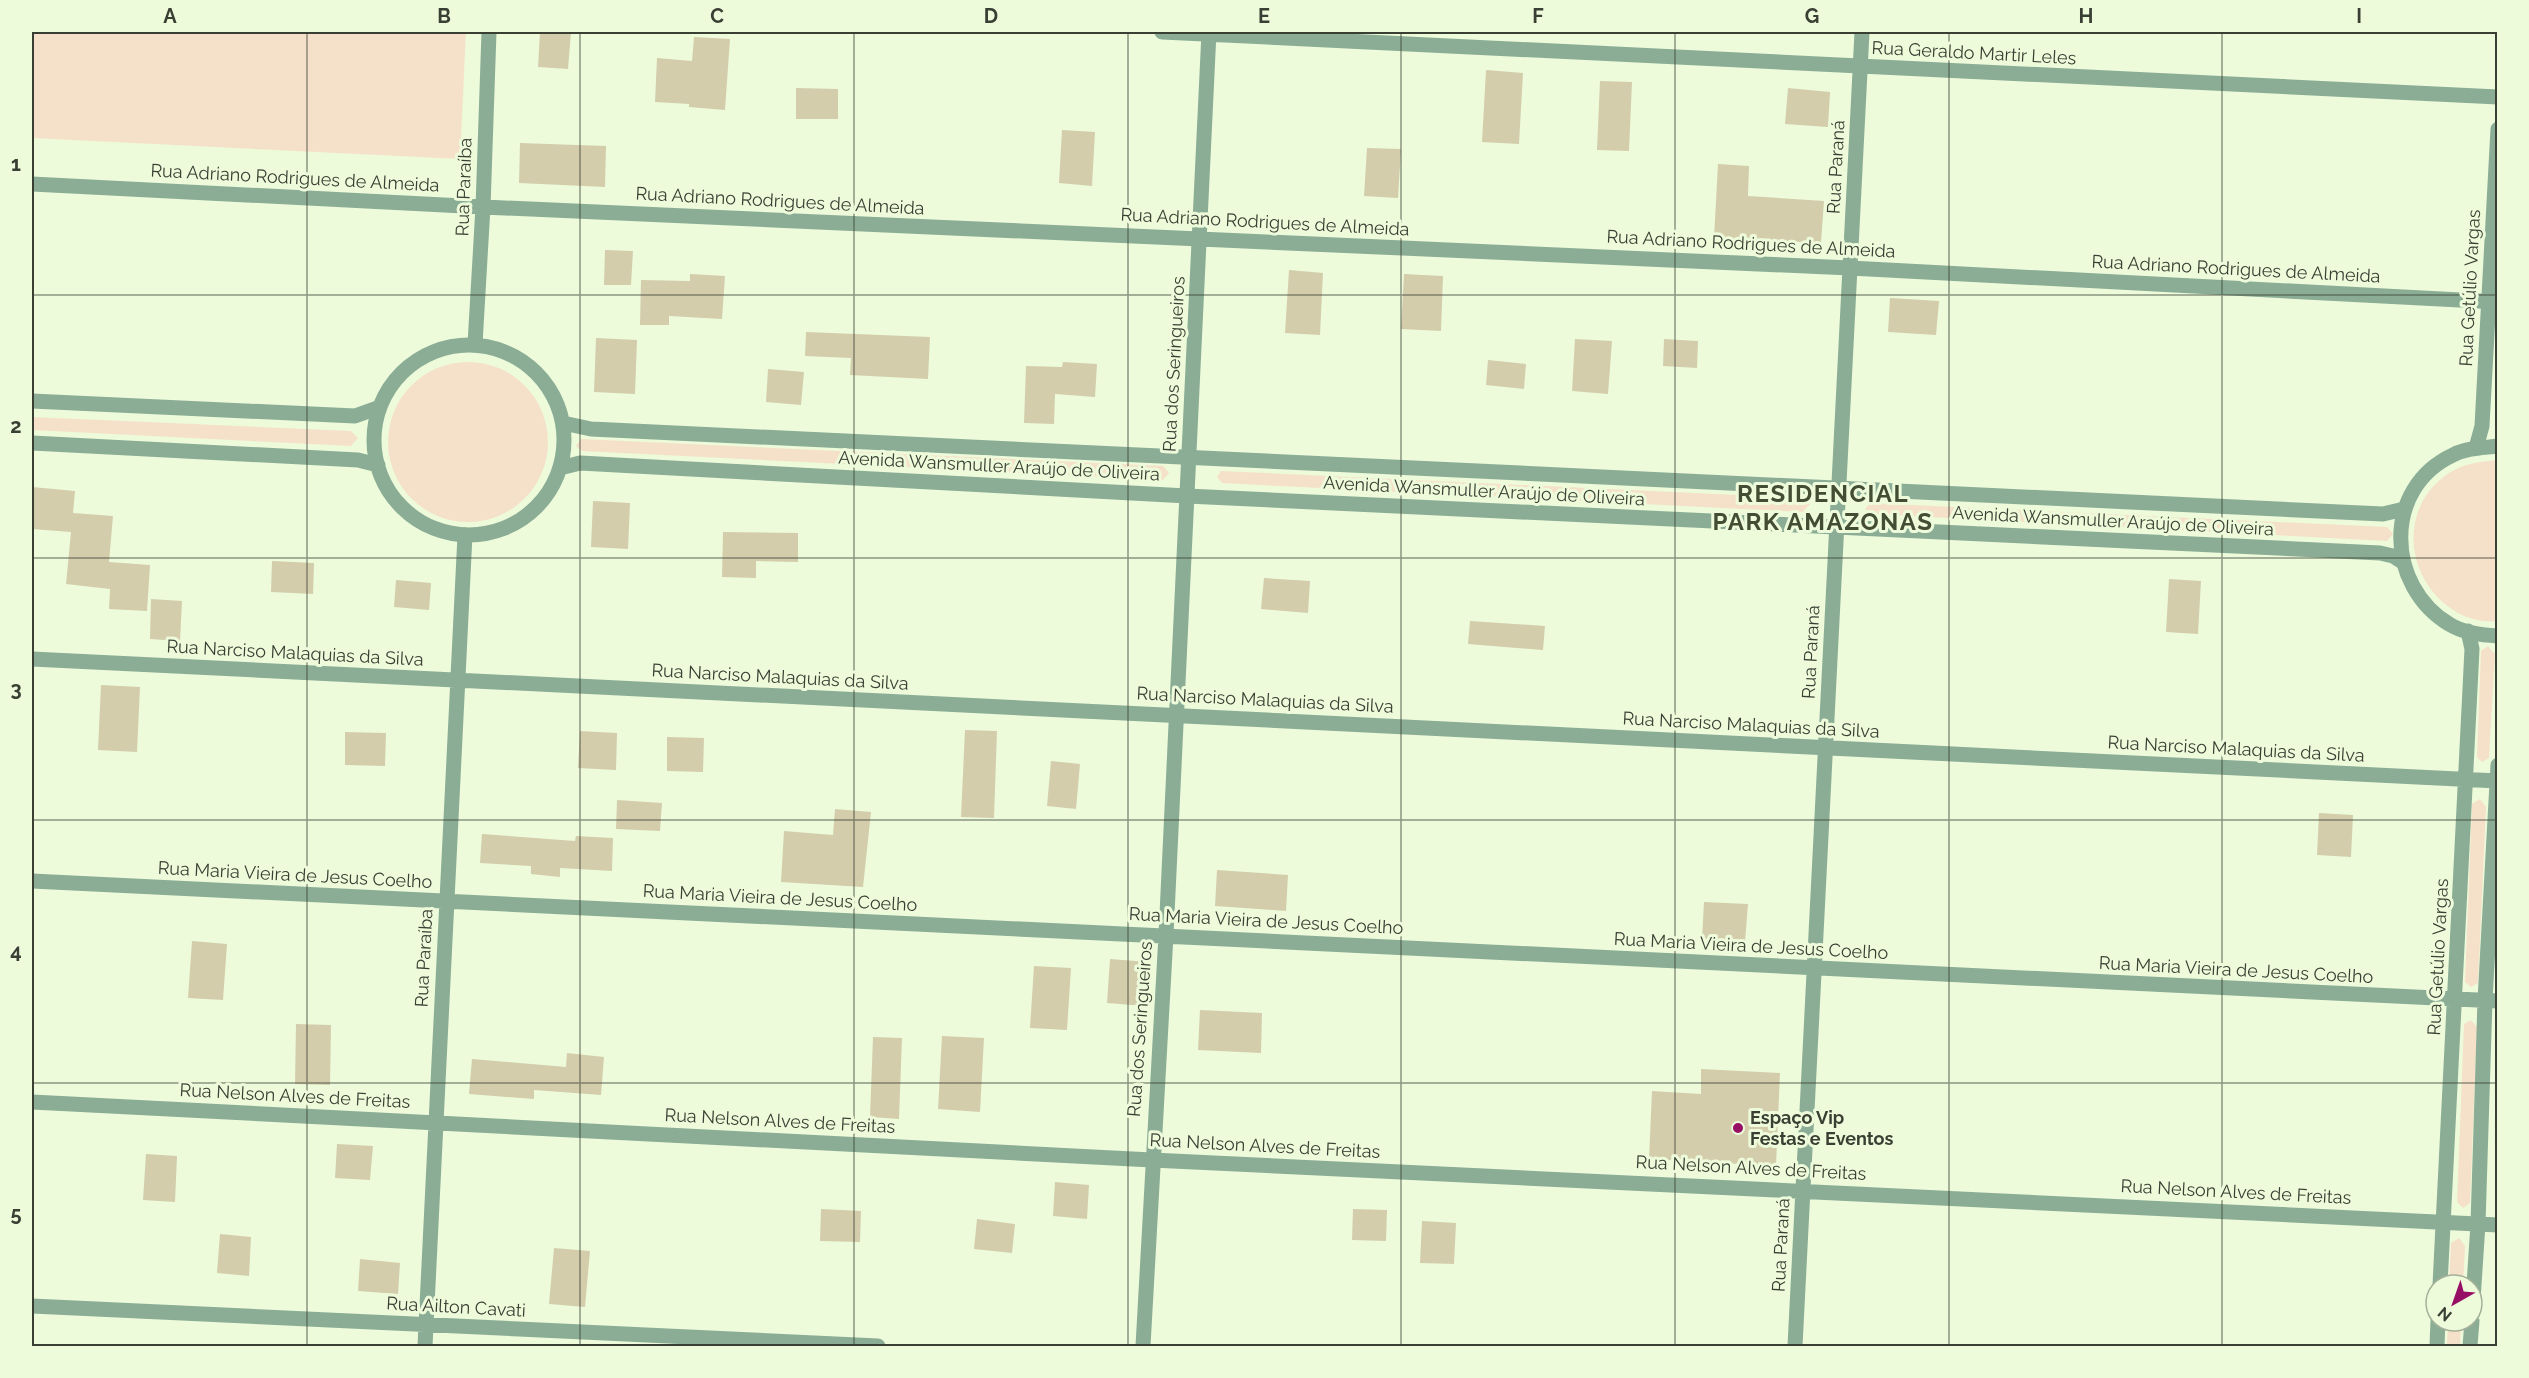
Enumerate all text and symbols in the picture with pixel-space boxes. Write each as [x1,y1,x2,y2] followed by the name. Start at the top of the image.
[163,4,177,28] text: A
[437,4,451,28] text: B
[710,4,724,28] text: C
[984,4,998,28] text: D
[1258,4,1270,28] text: E
[1532,4,1544,28] text: F
[1805,4,1819,28] text: G
[2079,4,2093,28] text: H
[2356,4,2362,28] text: I
[1871,37,2077,68] street label: Rua Geraldo Martir Leles
[1823,119,1848,214] street label: Rua Paraná
[451,137,476,237] street label: Rua Paraíba
[11,152,21,176] text: 1
[150,159,440,196] street label: Rua Adriano Rodrigues de Almeida
[635,182,925,219] street label: Rua Adriano Rodrigues de Almeida
[1120,203,1410,240] street label: Rua Adriano Rodrigues de Almeida
[2455,209,2484,367] street label: Rua Getúlio Vargas
[1606,225,1896,262] street label: Rua Adriano Rodrigues de Almeida
[2091,250,2381,287] street label: Rua Adriano Rodrigues de Almeida
[1158,275,1189,452] street label: Rua dos Seringueiros
[10,414,22,438] text: 2
[838,447,1160,484] street label: Avenida Wansmuller Araújo de Oliveira
[1323,472,1645,509] street label: Avenida Wansmuller Araújo de Oliveira
[1713,479,1933,536] district label: RESIDENCIAL PARK AMAZONAS
[1952,502,2274,539] street label: Avenida Wansmuller Araújo de Oliveira
[1798,604,1823,699] street label: Rua Paraná
[166,635,424,670] street label: Rua Narciso Malaquias da Silva
[651,659,909,694] street label: Rua Narciso Malaquias da Silva
[10,677,22,701] text: 3
[1136,682,1394,717] street label: Rua Narciso Malaquias da Silva
[1622,707,1880,742] street label: Rua Narciso Malaquias da Silva
[2107,731,2365,766] street label: Rua Narciso Malaquias da Silva
[157,857,433,892] street label: Rua Maria Vieira de Jesus Coelho
[2423,878,2452,1036] street label: Rua Getúlio Vargas
[642,880,918,915] street label: Rua Maria Vieira de Jesus Coelho
[1128,903,1404,938] street label: Rua Maria Vieira de Jesus Coelho
[410,908,437,1008] street label: Rua Paraíba
[1613,928,1889,963] street label: Rua Maria Vieira de Jesus Coelho
[10,939,22,963] text: 4
[1123,940,1156,1117] street label: Rua dos Seringueiros
[2098,952,2374,987] street label: Rua Maria Vieira de Jesus Coelho
[179,1079,411,1112] street label: Rua Nelson Alves de Freitas
[664,1104,896,1137] street label: Rua Nelson Alves de Freitas
[1750,1107,1894,1149] place label: Espaço Vip Festas e Eventos
[1731,1121,1745,1135] marker: Espaço Vip Festas e Eventos
[1149,1129,1381,1162] street label: Rua Nelson Alves de Freitas
[1635,1151,1867,1184] street label: Rua Nelson Alves de Freitas
[2120,1175,2352,1208] street label: Rua Nelson Alves de Freitas
[1768,1197,1793,1292] street label: Rua Paraná
[10,1202,22,1226] text: 5
[2424,1273,2484,1333] north arrow
[386,1292,526,1321] street label: Rua Ailton Cavati
[2434,1303,2455,1325] text: N

